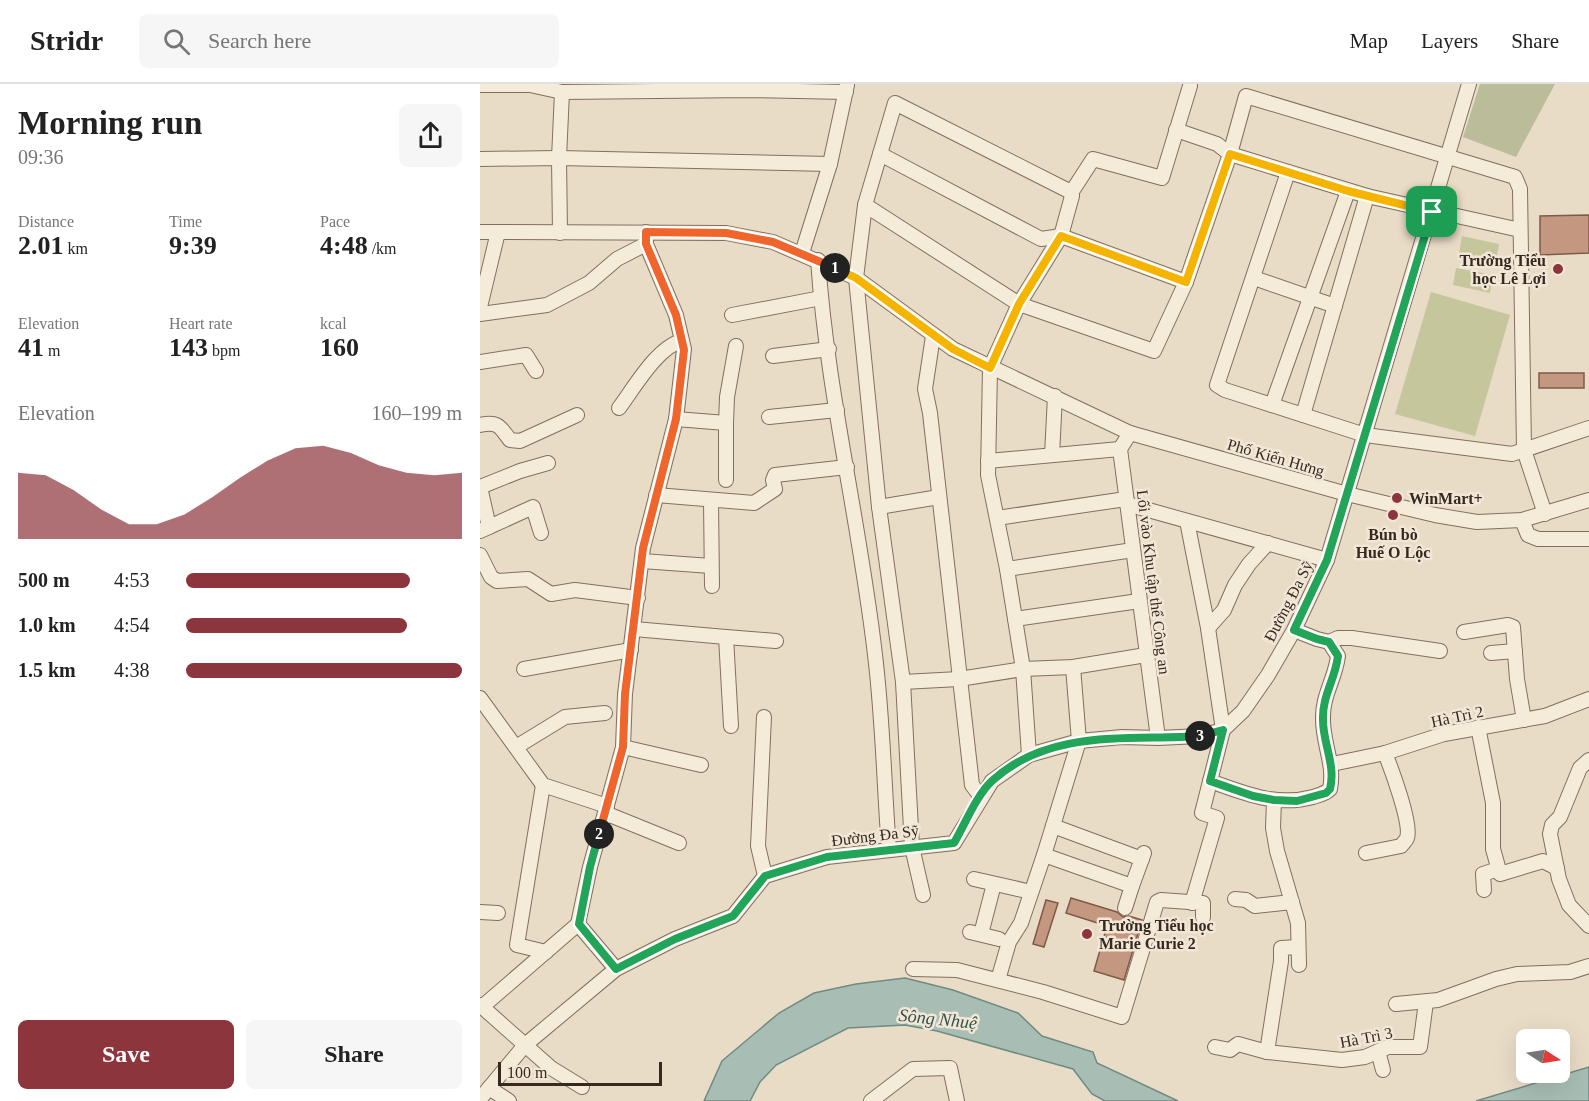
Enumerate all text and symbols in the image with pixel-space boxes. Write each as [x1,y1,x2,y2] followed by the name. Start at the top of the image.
[139,14,559,68] search box
[30,25,103,56] text: Stridr
[160,25,193,58] icon: search
[208,28,311,53] text: Search here
[1350,29,1388,53] text: Map
[1421,29,1478,53] text: Layers
[1511,29,1559,53] text: Share
[399,104,462,167] button: share
[18,105,202,141] text: Morning run
[18,146,64,168] text: 09:36
[1406,186,1457,237] pin
[1415,195,1448,228] icon: arrive
[18,213,74,230] text: Distance
[169,213,202,230] text: Time
[320,213,350,230] text: Pace
[18,231,64,260] text: 2.01
[169,231,217,260] text: 9:39
[320,231,368,260] text: 4:48
[64,240,88,257] text: km
[368,240,397,257] text: /km
[1460,252,1547,288] place label: Trường Tiểu học Lê Lợi
[820,253,850,283] pin: 1
[831,259,839,276] text: 1
[1551,262,1565,276] marker: Trường Tiểu học Lê Lợi
[18,315,79,332] text: Elevation
[169,315,233,332] text: Heart rate
[320,315,347,332] text: kcal
[18,333,44,362] text: 41
[169,333,208,362] text: 143
[320,333,359,362] text: 160
[44,342,60,359] text: m
[208,342,240,359] text: bpm
[18,402,95,424] text: Elevation
[371,402,462,424] text: 160–199 m
[1225,435,1326,480] street label: Phố Kiến Hưng
[1133,489,1173,675] street label: Lối vào Khu tập thể Công an
[1409,490,1483,507] place label: WinMart+
[1390,491,1404,505] marker: WinMart+
[1386,508,1400,522] marker: Bún bò Huế O Lộc
[1356,526,1430,562] place label: Bún bò Huế O Lộc
[1261,558,1317,645] street label: Đường Đa Sỹ
[18,569,70,591] text: 500 m
[114,569,150,591] text: 4:53
[18,614,76,636] text: 1.0 km
[114,614,150,636] text: 4:54
[18,659,76,681] text: 1.5 km
[114,659,150,681] text: 4:38
[1429,703,1485,730] street label: Hà Trì 2
[1185,721,1215,751] pin: 3
[1196,727,1204,744] text: 3
[584,819,614,849] pin: 2
[830,822,920,850] street label: Đường Đa Sỹ
[595,825,603,842] text: 2
[1099,917,1213,952] place label: Trường Tiểu học Marie Curie 2
[1080,927,1094,941] marker: Trường Tiểu học Marie Curie 2
[898,1005,979,1033] water label: Sông Nhuệ
[18,1020,234,1089] button: Save
[246,1020,462,1089] button: Share
[1338,1024,1394,1051] street label: Hà Trì 3
[1516,1029,1570,1083] north arrow
[1516,1029,1570,1083] map controls
[498,1059,662,1086] scale bar
[507,1064,547,1081] text: 100 m

